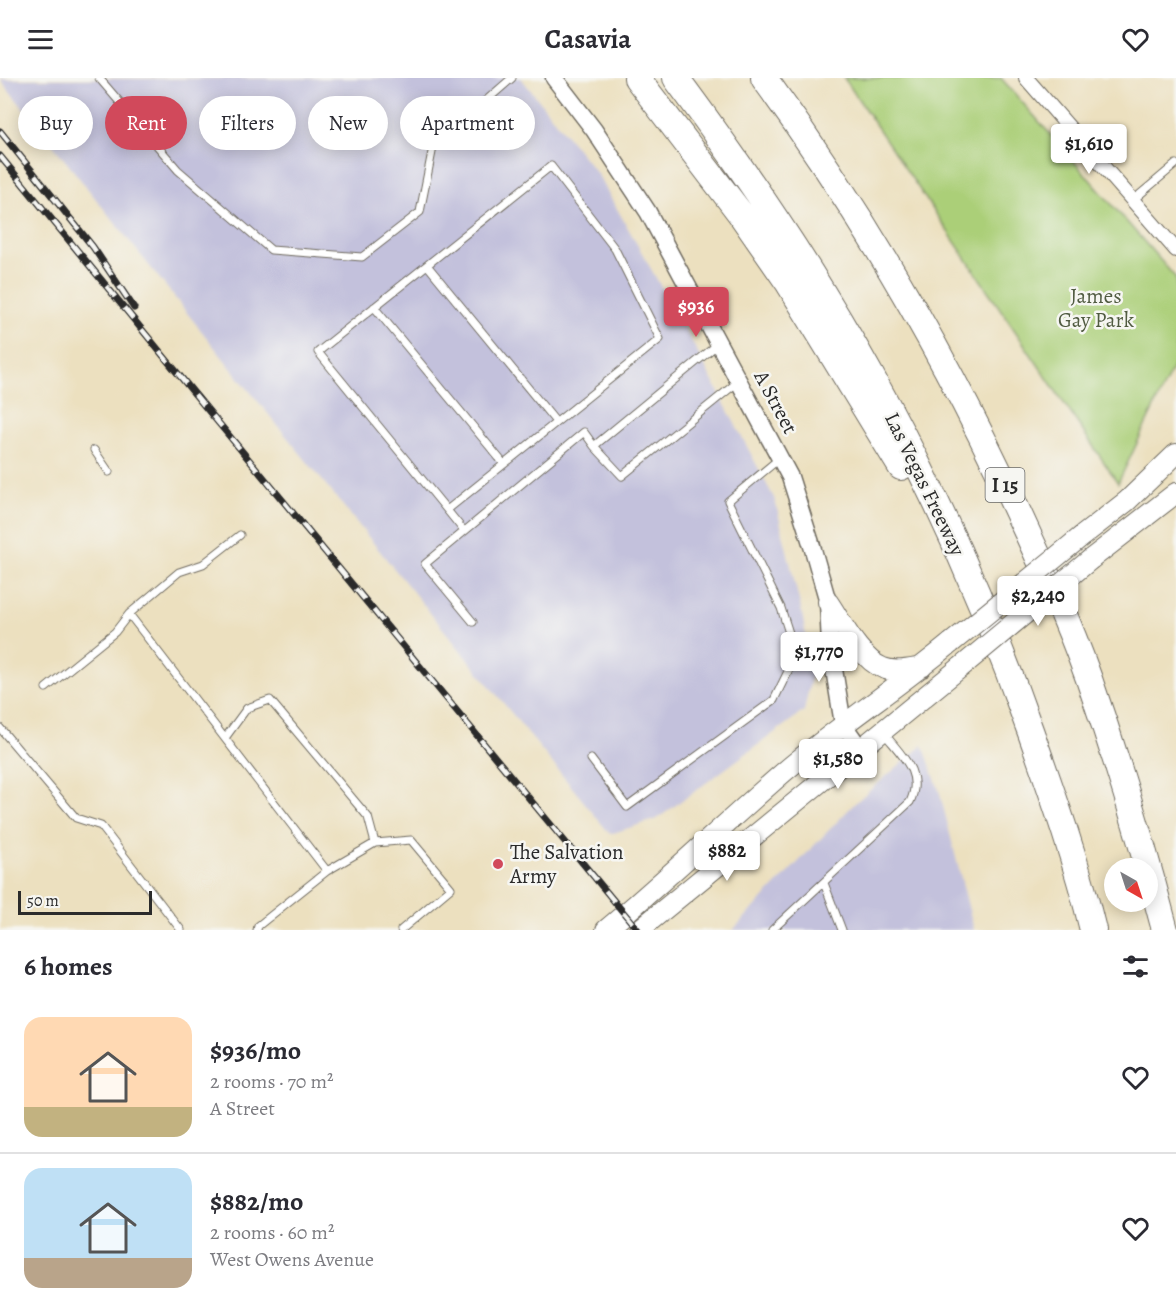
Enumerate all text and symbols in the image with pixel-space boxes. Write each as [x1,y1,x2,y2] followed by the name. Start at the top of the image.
[545,21,631,57] text: Casavia
[24,23,57,56] icon: menu
[1119,23,1152,56] icon: heart
[18,96,93,150] chip: Buy
[105,96,187,150] chip: Rent
[199,96,296,150] chip: Filters
[308,96,388,150] chip: New
[400,96,535,150] chip: Apartment
[1040,124,1138,175] pin: $1,610
[1065,130,1113,157] text: $1,610
[1058,282,1135,334] park label: James Gay Park
[660,287,732,338] pin: $936
[678,293,714,320] text: $936
[747,364,804,439] street label: A Street
[878,408,972,561] street label: Las Vegas Freeway
[986,468,1024,502] road number: I 15
[989,576,1087,627] pin: $2,240
[1011,582,1065,609] text: $2,240
[770,632,868,683] pin: $1,770
[795,638,844,665] text: $1,770
[789,739,887,790] pin: $1,580
[813,745,863,772] text: $1,580
[691,831,763,882] pin: $882
[708,837,746,864] text: $882
[509,838,624,890] place label: The Salvation Army
[491,857,505,871] marker: The Salvation Army
[1104,858,1158,912] north arrow
[1104,858,1158,912] map controls
[18,888,152,916] scale bar
[27,890,59,912] text: 50 m
[24,949,113,984] text: 6 homes
[1119,950,1152,983] icon: filters
[210,1033,301,1068] text: $936/mo
[72,1041,144,1113] icon: home
[1119,1061,1152,1094] icon: heart
[210,1068,334,1095] text: 2 rooms · 70 m²
[210,1095,275,1122] text: A Street
[210,1184,303,1219] text: $882/mo
[72,1192,144,1264] icon: home
[1119,1212,1152,1245] icon: heart
[210,1219,334,1246] text: 2 rooms · 60 m²
[210,1246,374,1273] text: West Owens Avenue

